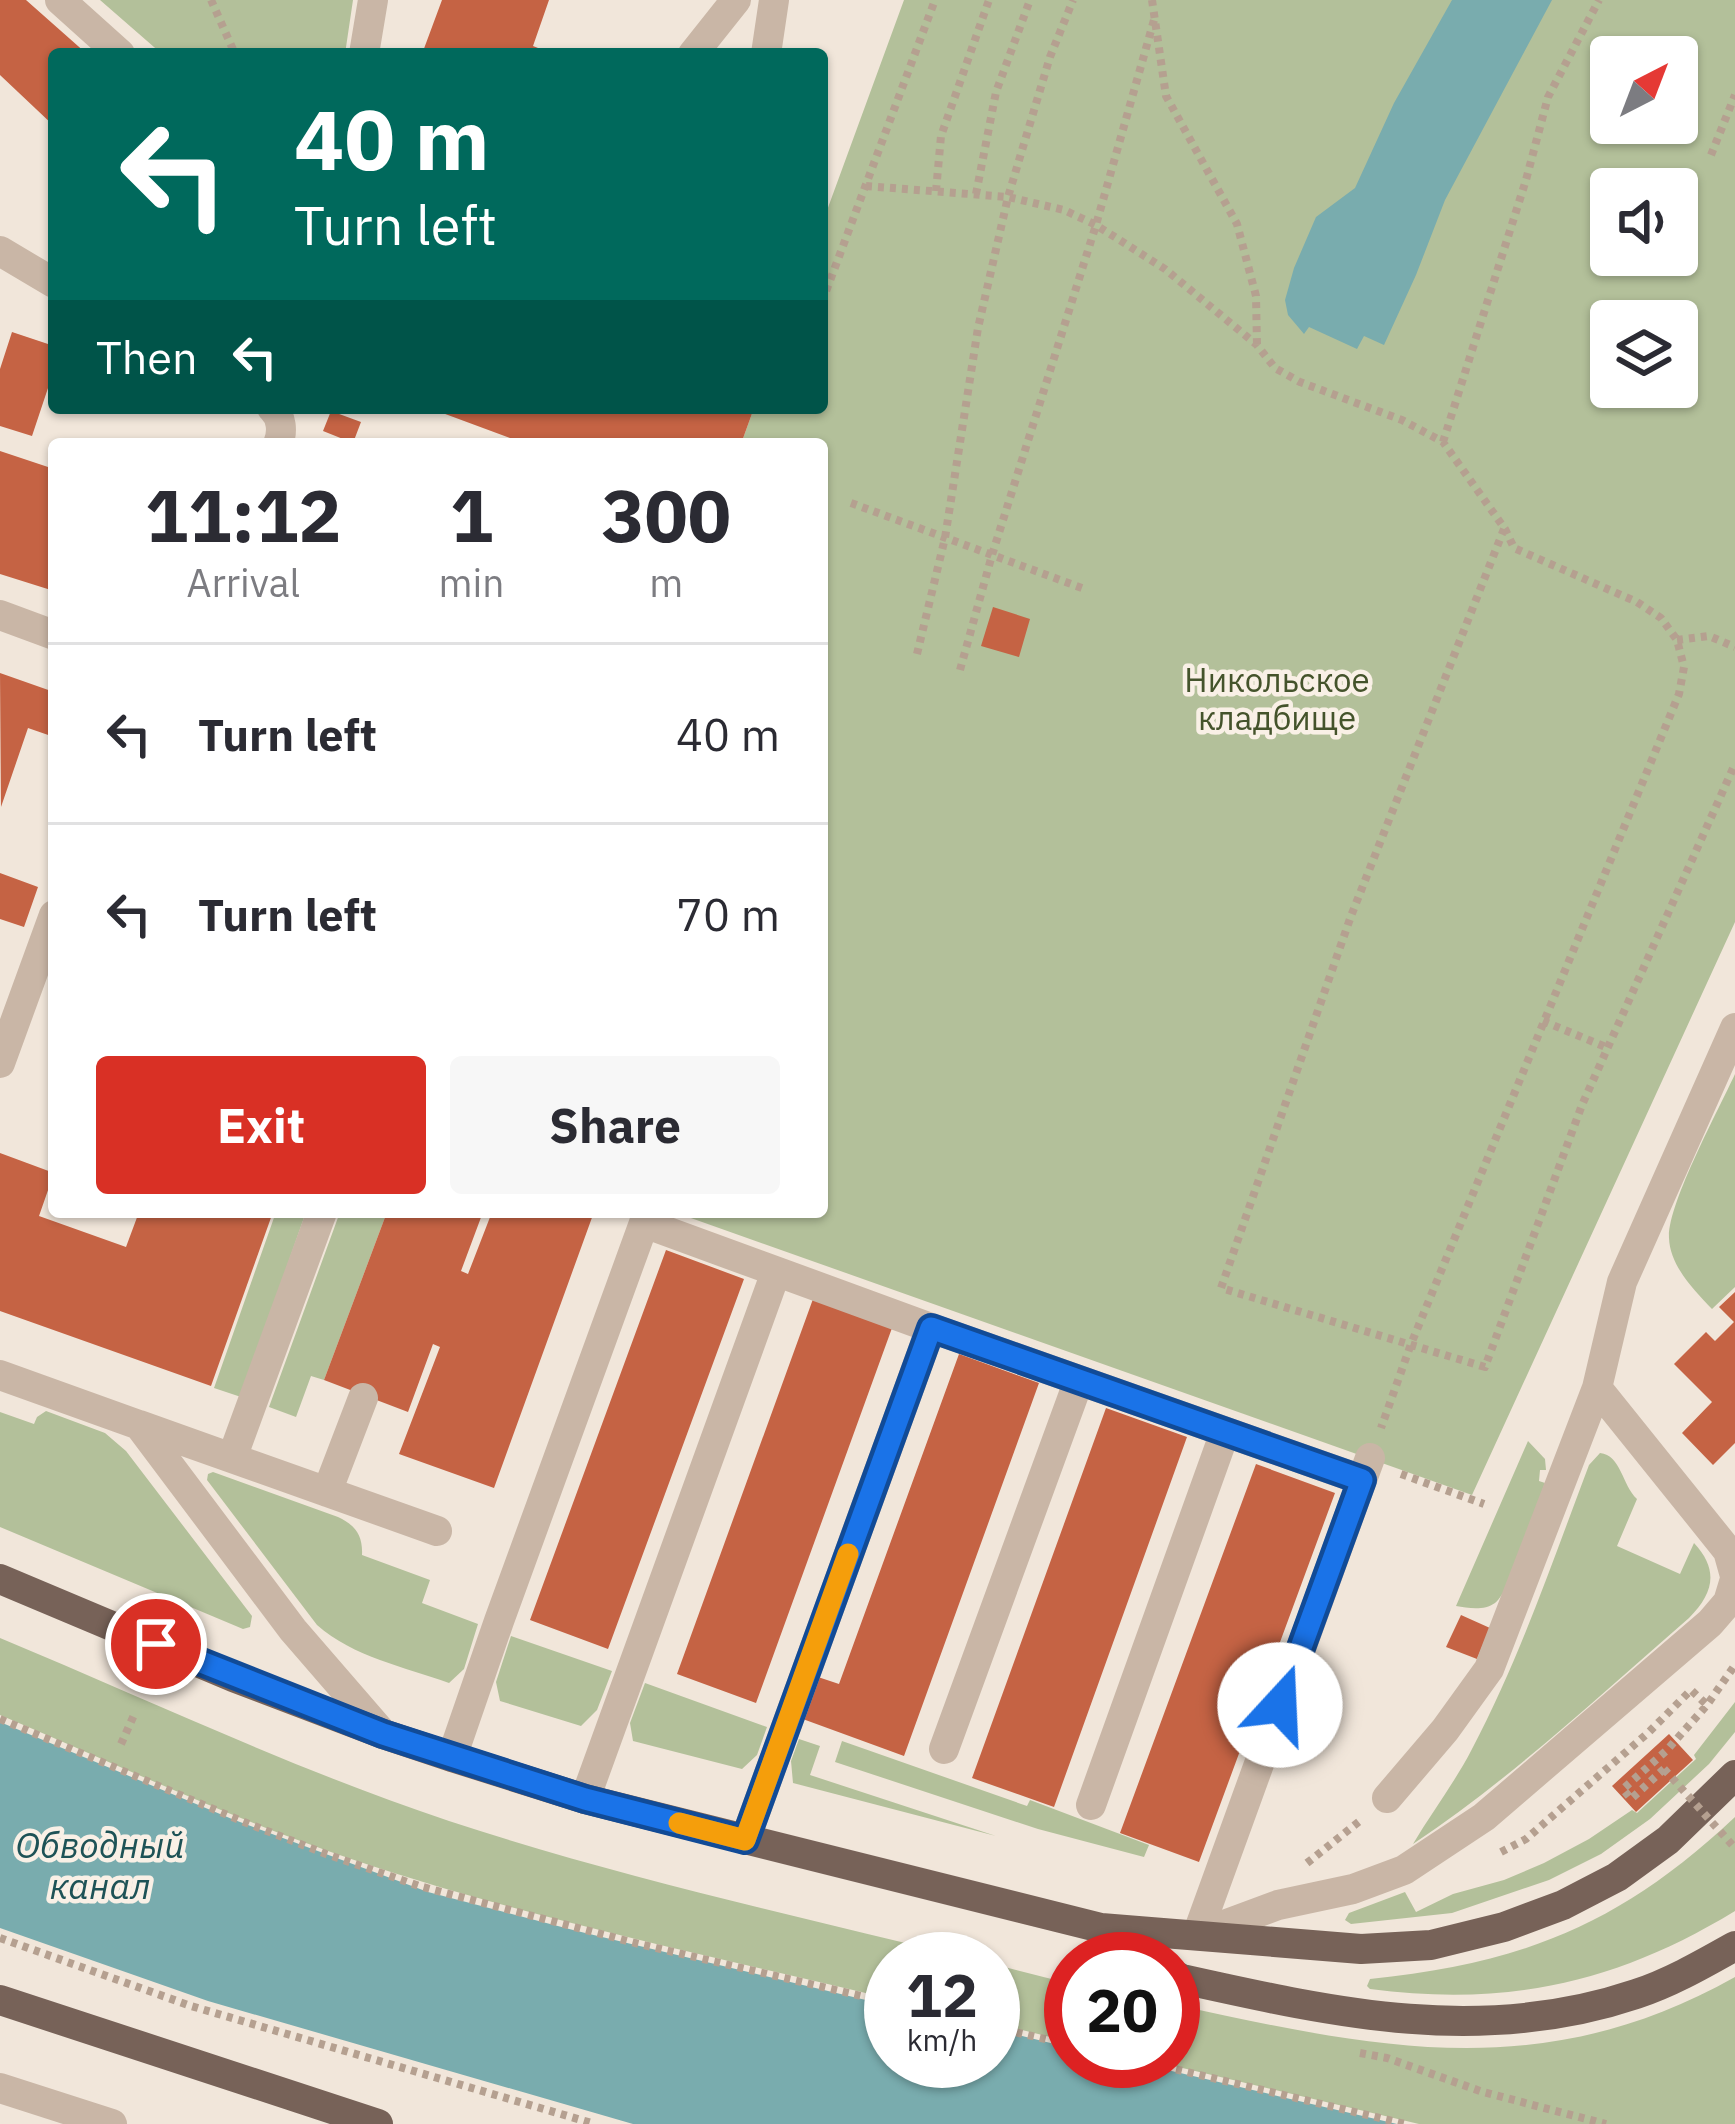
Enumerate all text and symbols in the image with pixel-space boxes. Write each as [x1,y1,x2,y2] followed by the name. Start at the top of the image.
[1590,36,1698,144] north arrow
[1590,36,1698,408] map controls
[294,84,490,193] text: 40 m
[96,96,252,252] icon: left
[1590,168,1698,276] button: sound
[294,190,497,260] text: Turn left
[1590,300,1698,408] button: layers
[222,324,288,390] icon: left
[96,328,198,386] text: Then
[145,468,342,562] text: 11:12
[450,468,493,562] text: 1
[601,468,731,562] text: 300
[186,557,300,608] text: Arrival
[439,557,504,608] text: min
[649,557,683,608] text: m
[1184,658,1370,739] park label: Никольское кладбище
[96,701,162,767] icon: left
[198,705,377,763] text: Turn left
[676,705,780,763] text: 40 m
[96,881,162,947] icon: left
[198,885,377,943] text: Turn left
[676,885,780,943] text: 70 m
[96,1056,426,1194] button: Exit
[450,1056,780,1194] button: Share
[105,1593,207,1695] pin
[123,1611,189,1677] icon: arrive
[1217,1642,1343,1768] position arrow
[15,1821,185,1909] water label: Обводный канал
[1044,1932,1200,2088] speed limit sign: 20
[906,1955,978,2034] text: 12
[907,2020,977,2059] text: km/h

